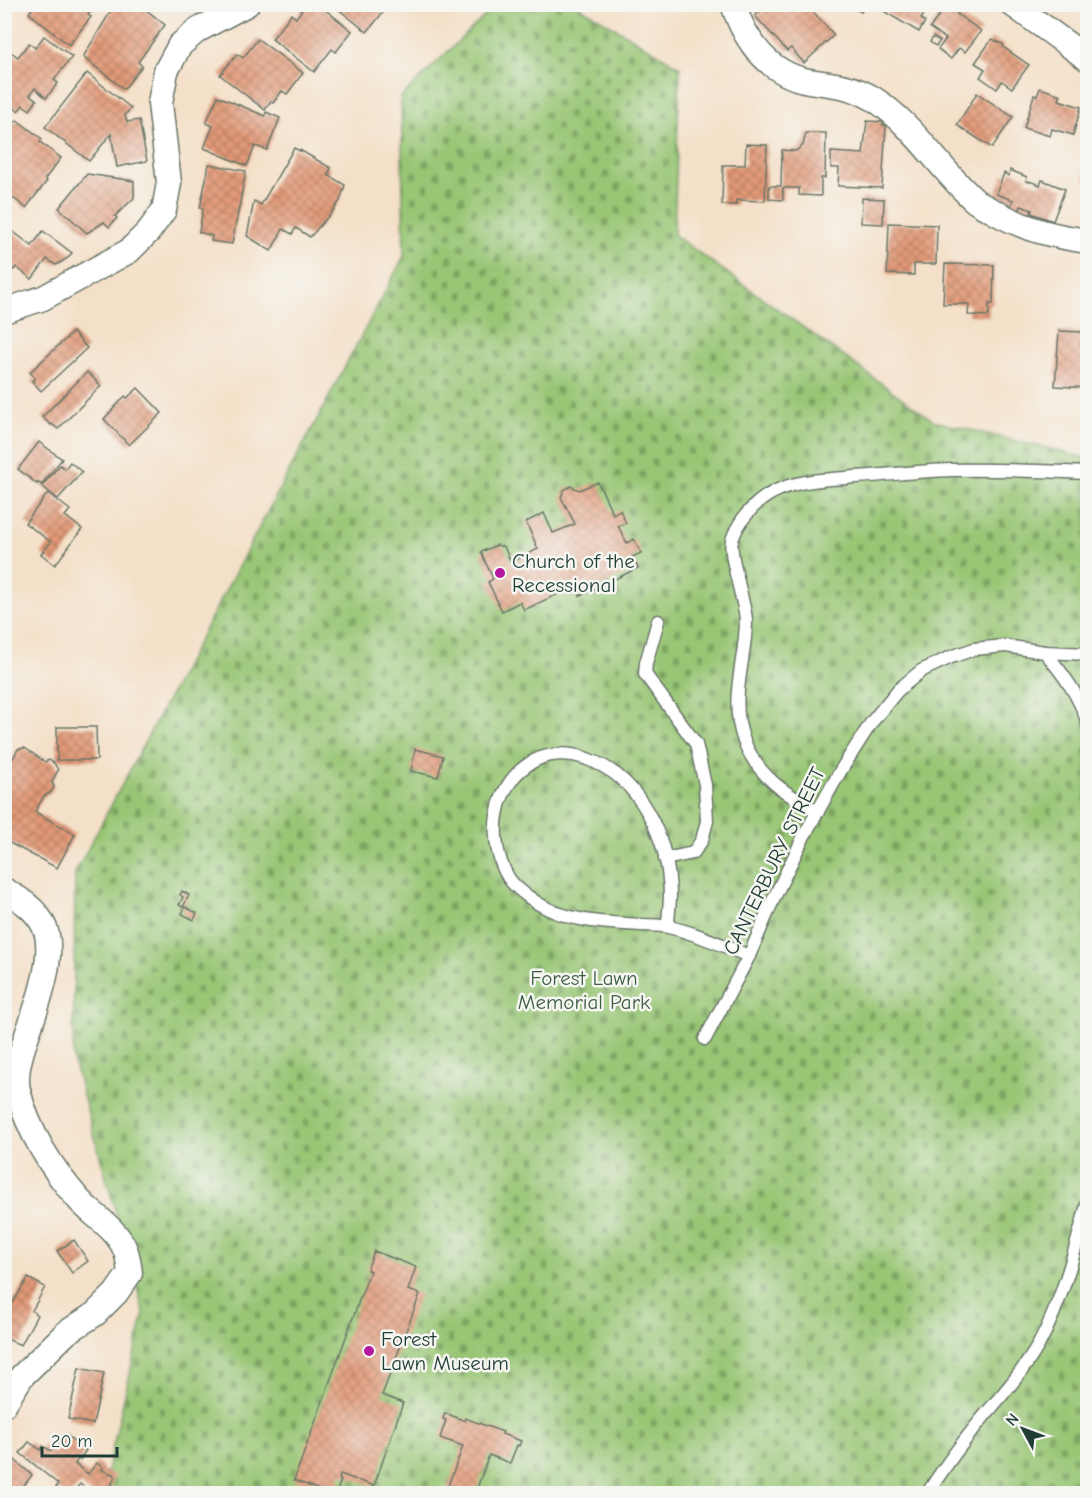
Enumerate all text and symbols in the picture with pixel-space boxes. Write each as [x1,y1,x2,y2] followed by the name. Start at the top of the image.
[512,549,635,597] place label: Church of the Recessional
[493,566,507,580] marker: Church of the Recessional
[718,763,830,959] street label: CANTERBURY STREET
[518,966,650,1014] park label: Forest Lawn Memorial Park
[381,1327,509,1375] place label: Forest Lawn Museum
[362,1344,376,1358] marker: Forest Lawn Museum
[993,1399,1053,1459] north arrow
[1002,1410,1023,1430] text: N
[42,1420,117,1458] scale bar
[51,1431,92,1452] text: 20 m

